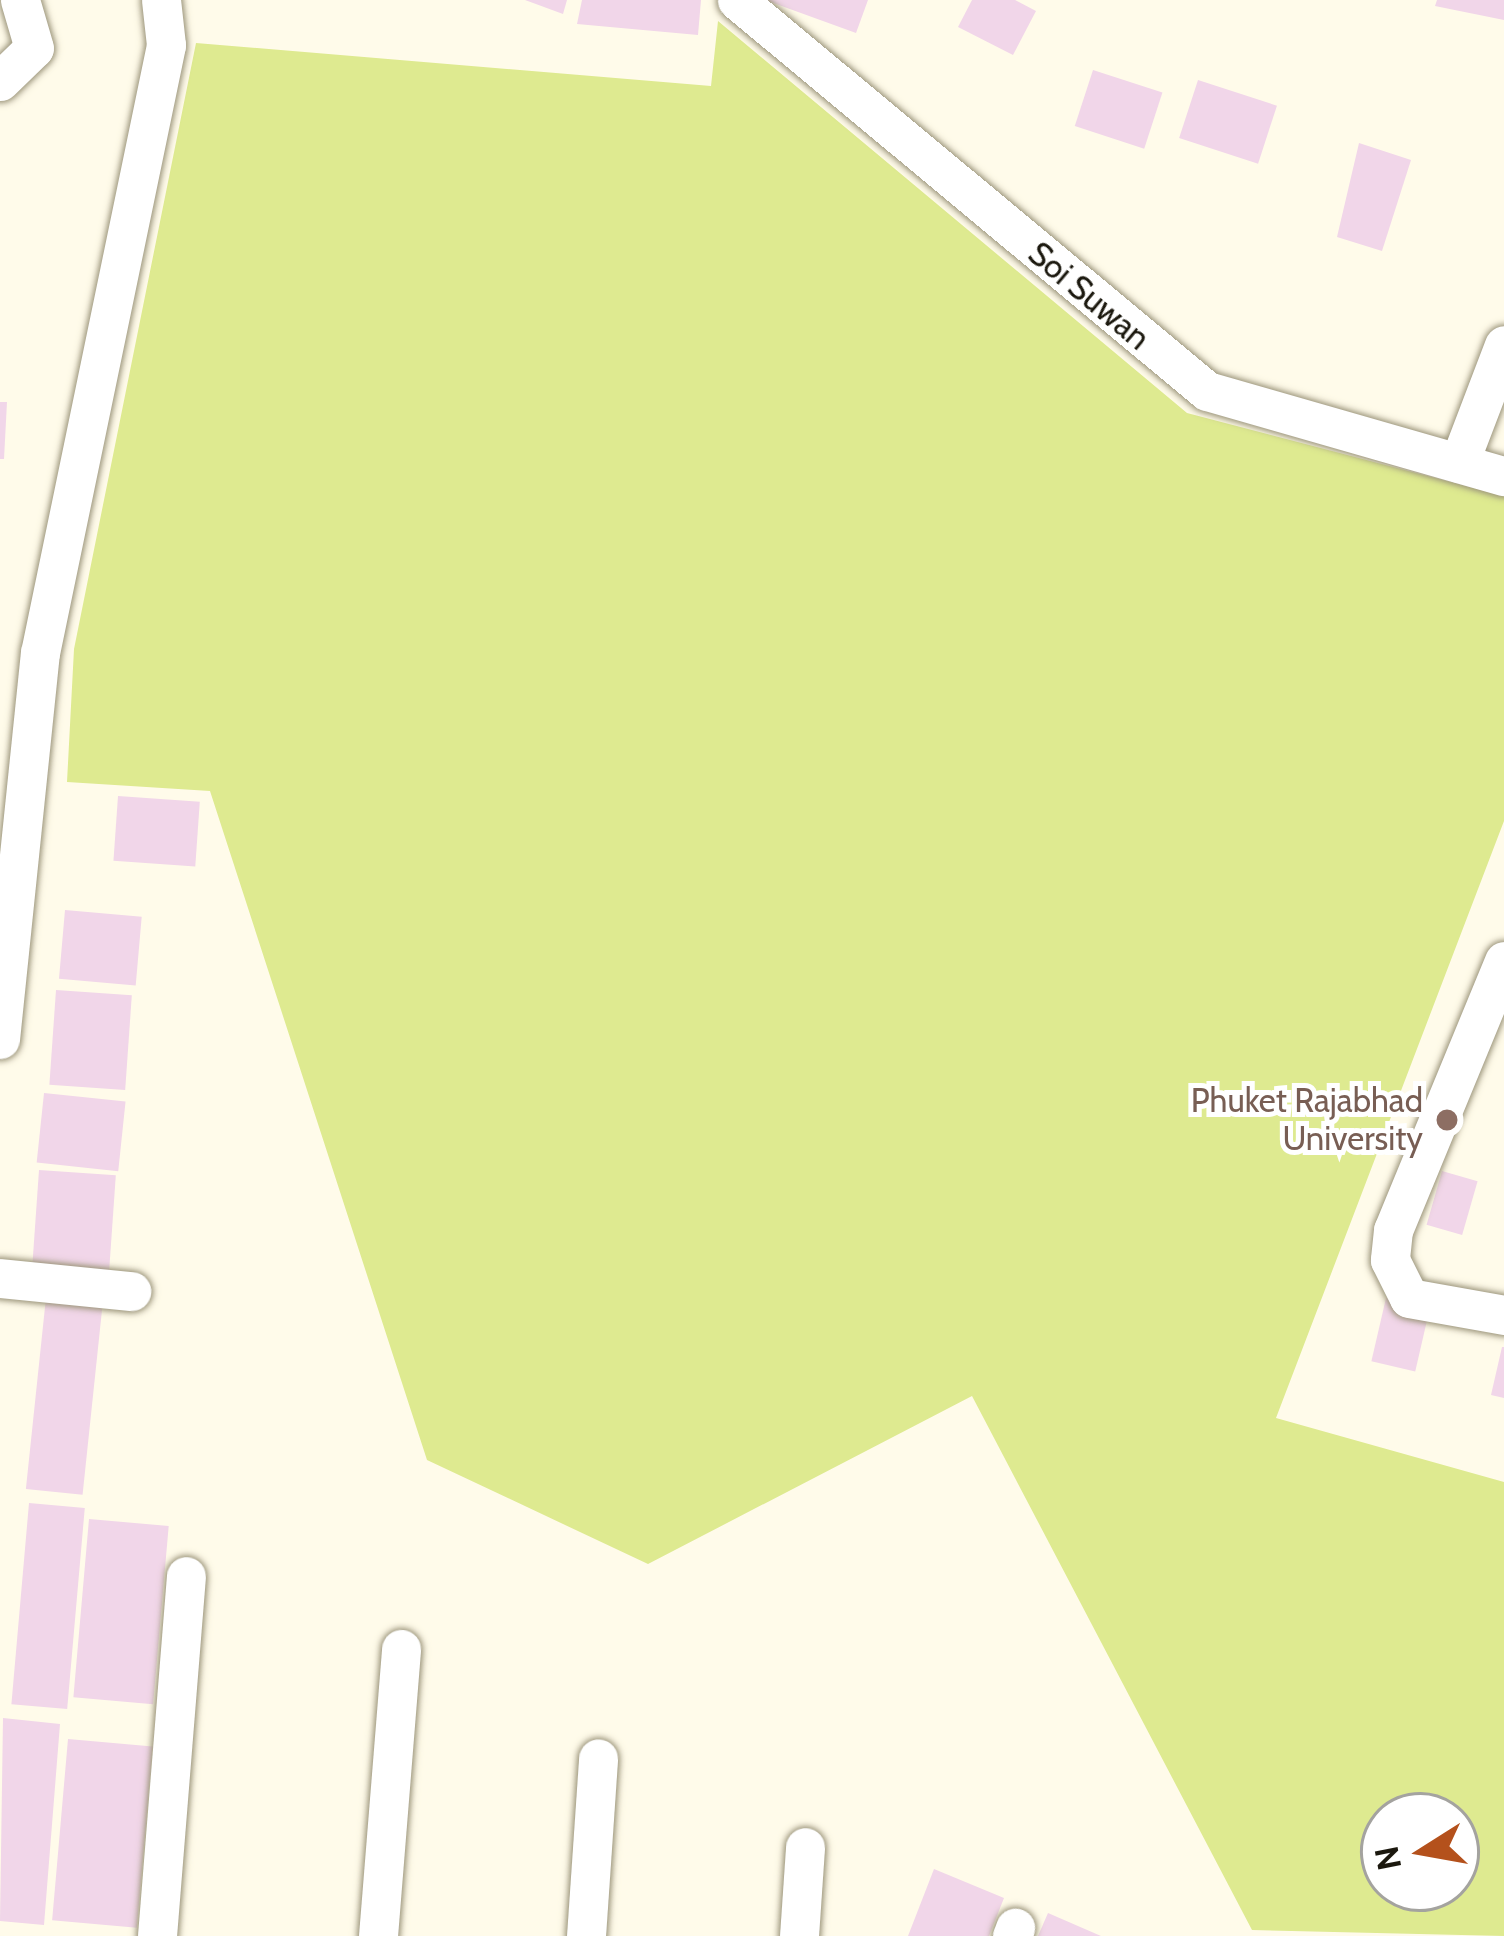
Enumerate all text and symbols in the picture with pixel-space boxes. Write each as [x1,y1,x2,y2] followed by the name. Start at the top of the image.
[1020,234,1158,358] street label: Soi Suwan
[1191,1081,1423,1159] place label: Phuket Rajabhad University
[1434,1107,1460,1133] marker: Phuket Rajabhad University
[1360,1792,1480,1912] north arrow
[1366,1843,1409,1874] text: N

